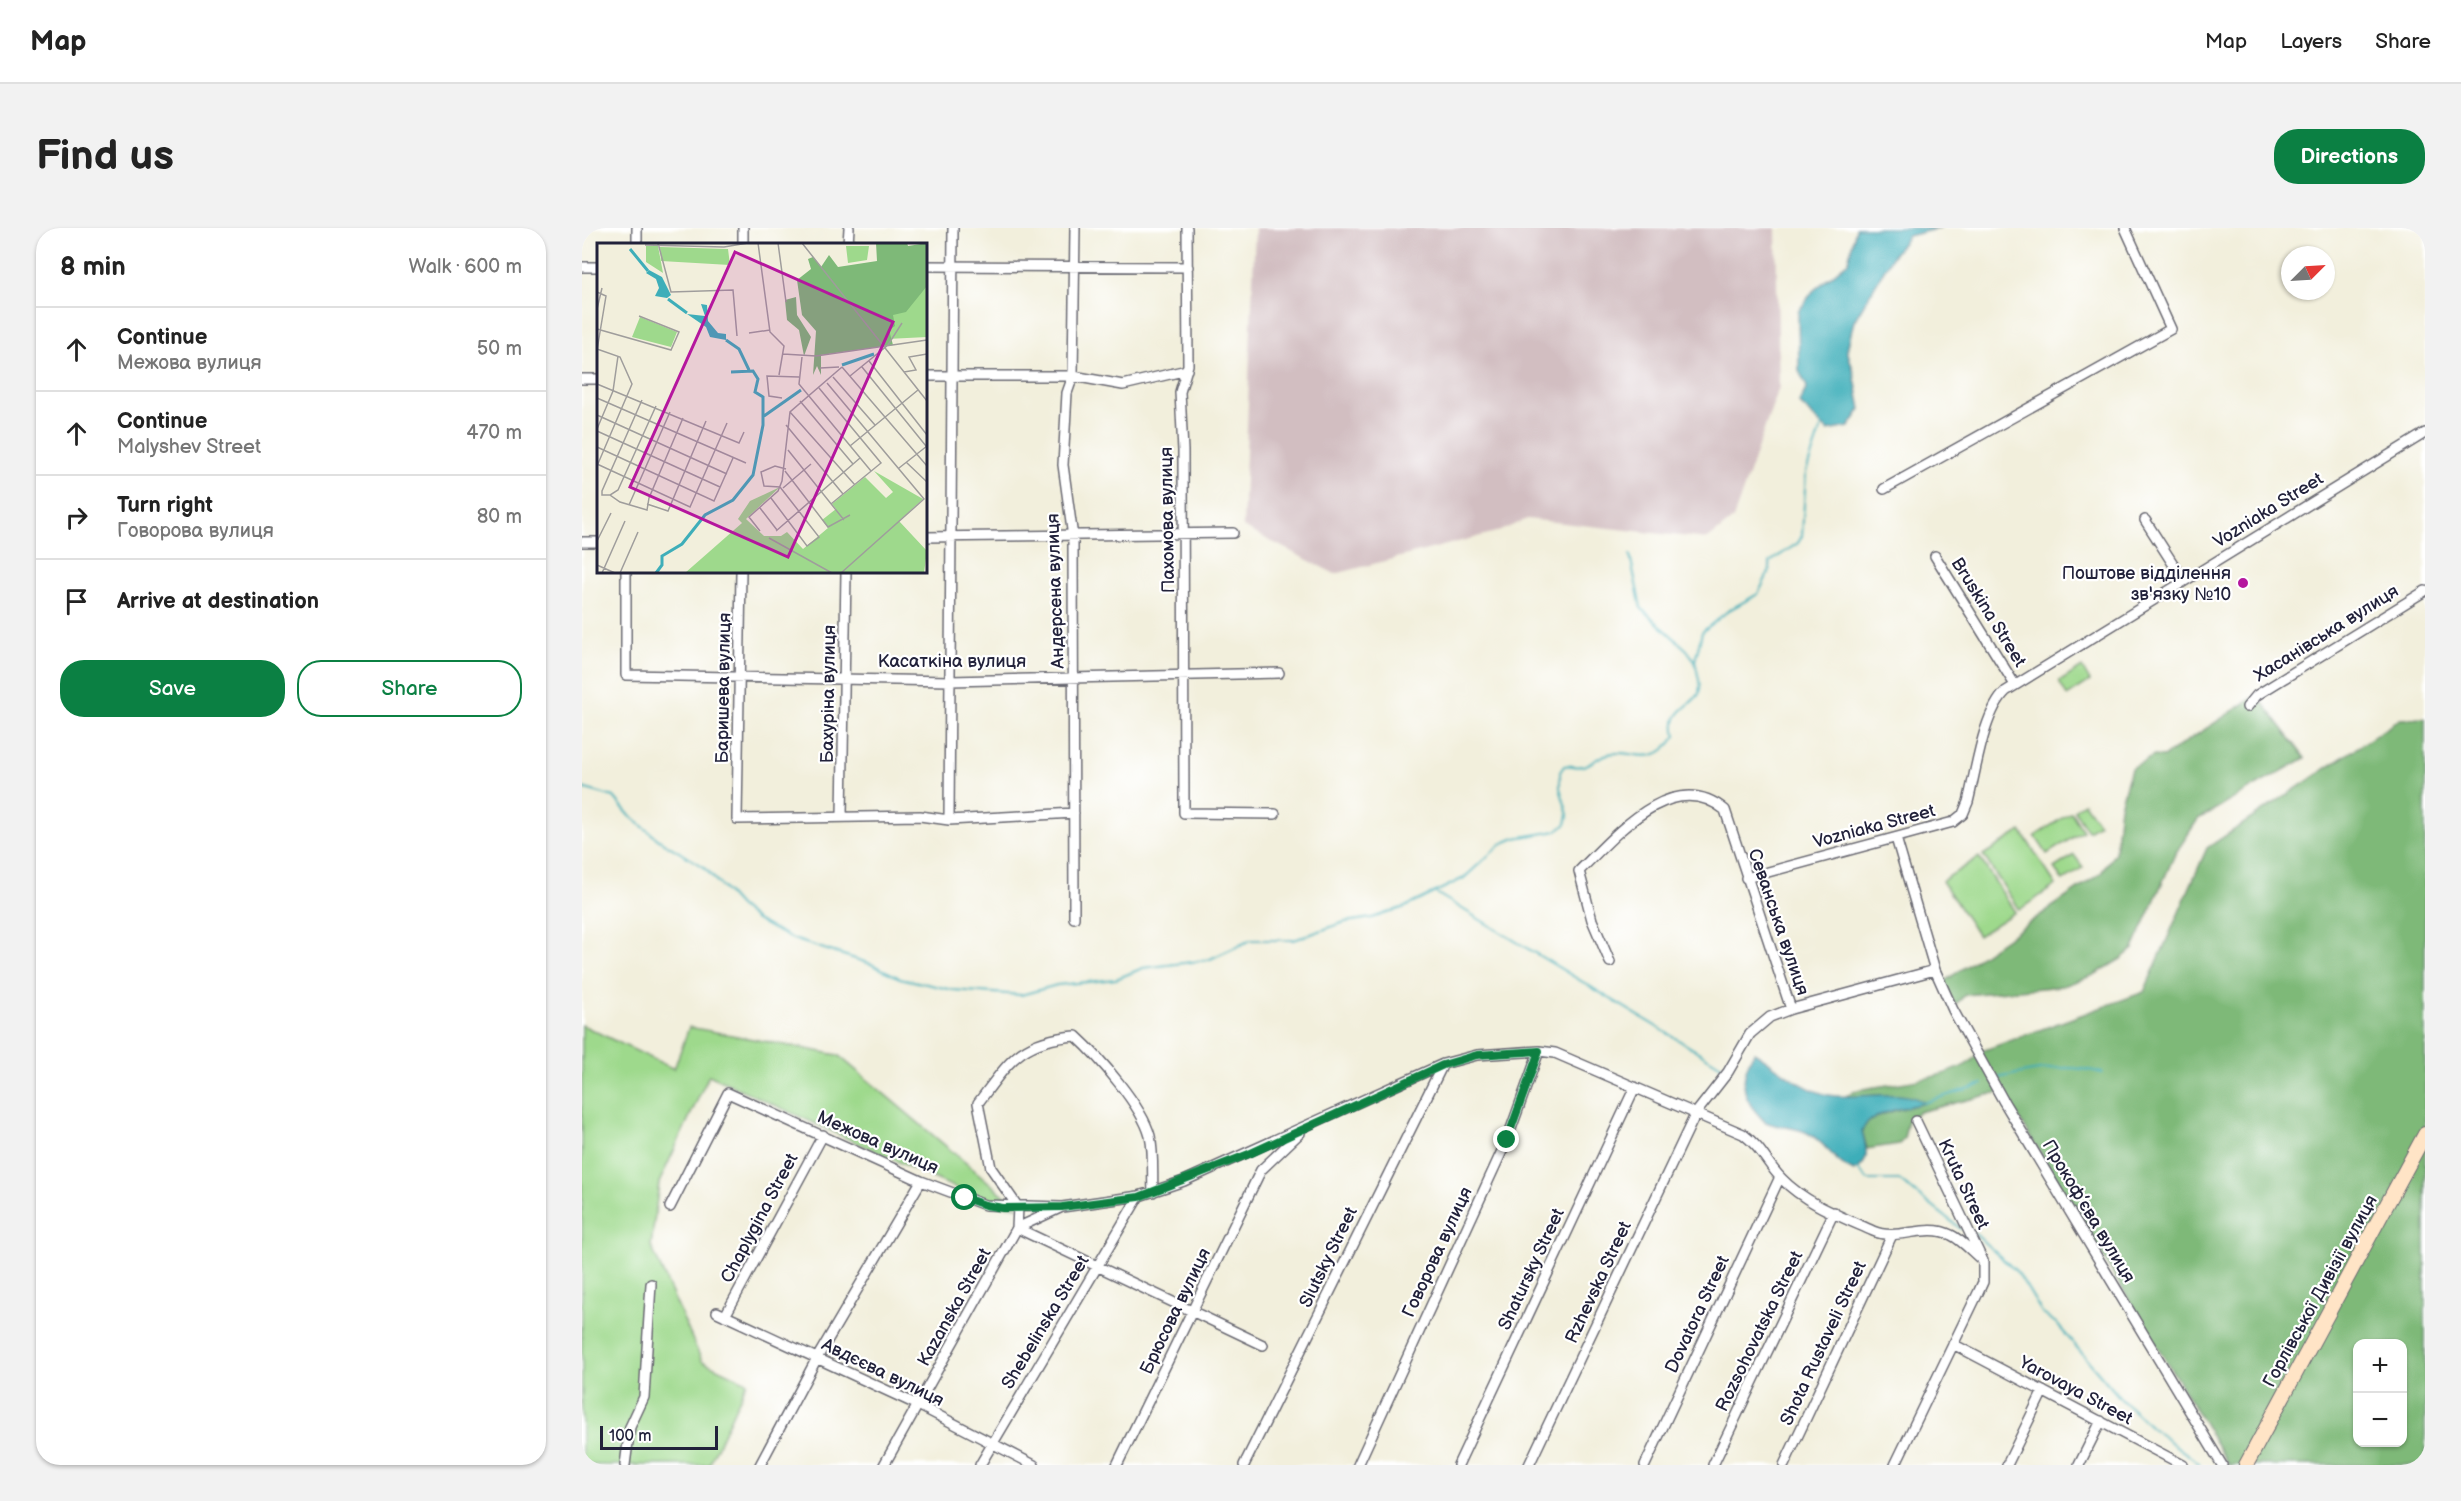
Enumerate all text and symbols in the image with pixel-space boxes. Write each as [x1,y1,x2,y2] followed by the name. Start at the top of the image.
[30,25,86,58] text: Map
[2205,29,2247,54] text: Map
[2280,29,2342,54] text: Layers
[2375,29,2431,54] text: Share
[2274,129,2425,184] button: Directions
[36,131,174,182] text: Find us
[597,243,927,573] inset map
[2281,246,2335,300] north arrow
[60,252,126,283] text: 8 min
[409,255,522,279] text: Walk · 600 m
[117,324,207,351] text: Continue
[60,333,93,366] icon: ahead
[477,337,522,361] text: 50 m
[117,351,262,375] text: Межова вулиця
[117,408,207,435] text: Continue
[60,417,93,450] icon: ahead
[466,421,522,445] text: 470 m
[117,435,261,459] text: Malyshev Street
[1156,447,1179,593] street label: Пахомова вулиця
[2209,468,2327,553] street label: Vozniaka Street
[117,492,213,519] text: Turn right
[60,501,93,534] icon: right
[477,505,522,529] text: 80 m
[1042,513,1069,670] street label: Андерсена вулиця
[117,519,274,543] text: Говорова вулиця
[1947,554,2031,671] street label: Bruskina Street
[2062,563,2231,605] place label: Поштове відділення зв'язку №10
[2236,576,2250,590] marker: Поштове відділення зв'язку №10
[2250,580,2402,686] street label: Хасанівська вулиця
[60,585,93,618] icon: arrive
[117,588,319,615] text: Arrive at destination
[712,612,735,764] street label: Баришева вулиця
[817,625,840,763] street label: Бахуріна вулиця
[878,651,1026,672] street label: Касаткіна вулиця
[60,660,285,717] button: Save
[297,660,522,717] button: Share
[1811,800,1938,853] street label: Vozniaka Street
[1744,846,1813,998] street label: Севанська вулиця
[814,1106,942,1179] street label: Межова вулиця
[1493,1126,1519,1152] route end
[1933,1136,1994,1233] street label: Kruta Street
[2038,1136,2140,1287] street label: Прокоф’єва вулиця
[716,1149,803,1287] street label: Chaplygina Street
[951,1184,977,1210] route start
[1398,1184,1477,1321] street label: Говорова вулиця
[2259,1192,2382,1391] street label: Горлівської Дивізії вулиця
[1295,1203,1362,1311] street label: Slutsky Street
[1494,1205,1569,1333] street label: Shatursky Street
[1561,1217,1636,1347] street label: Rzhevska Street
[913,1244,996,1370] street label: Kazanska Street
[1136,1245,1215,1378] street label: Брюсова вулиця
[1711,1247,1808,1415] street label: Rozsohovatska Street
[997,1251,1094,1393] street label: Shebelinska Street
[1661,1252,1734,1376] street label: Dovatora Street
[1776,1257,1871,1429] street label: Shota Rustaveli Street
[817,1333,947,1411] street label: Авдєєва вулиця
[2353,1339,2407,1447] map controls
[2353,1339,2407,1393] button: +
[2014,1351,2137,1429] street label: Yarovaya Street
[2353,1393,2407,1447] button: −
[600,1423,718,1450] scale bar
[609,1427,652,1446] text: 100 m

